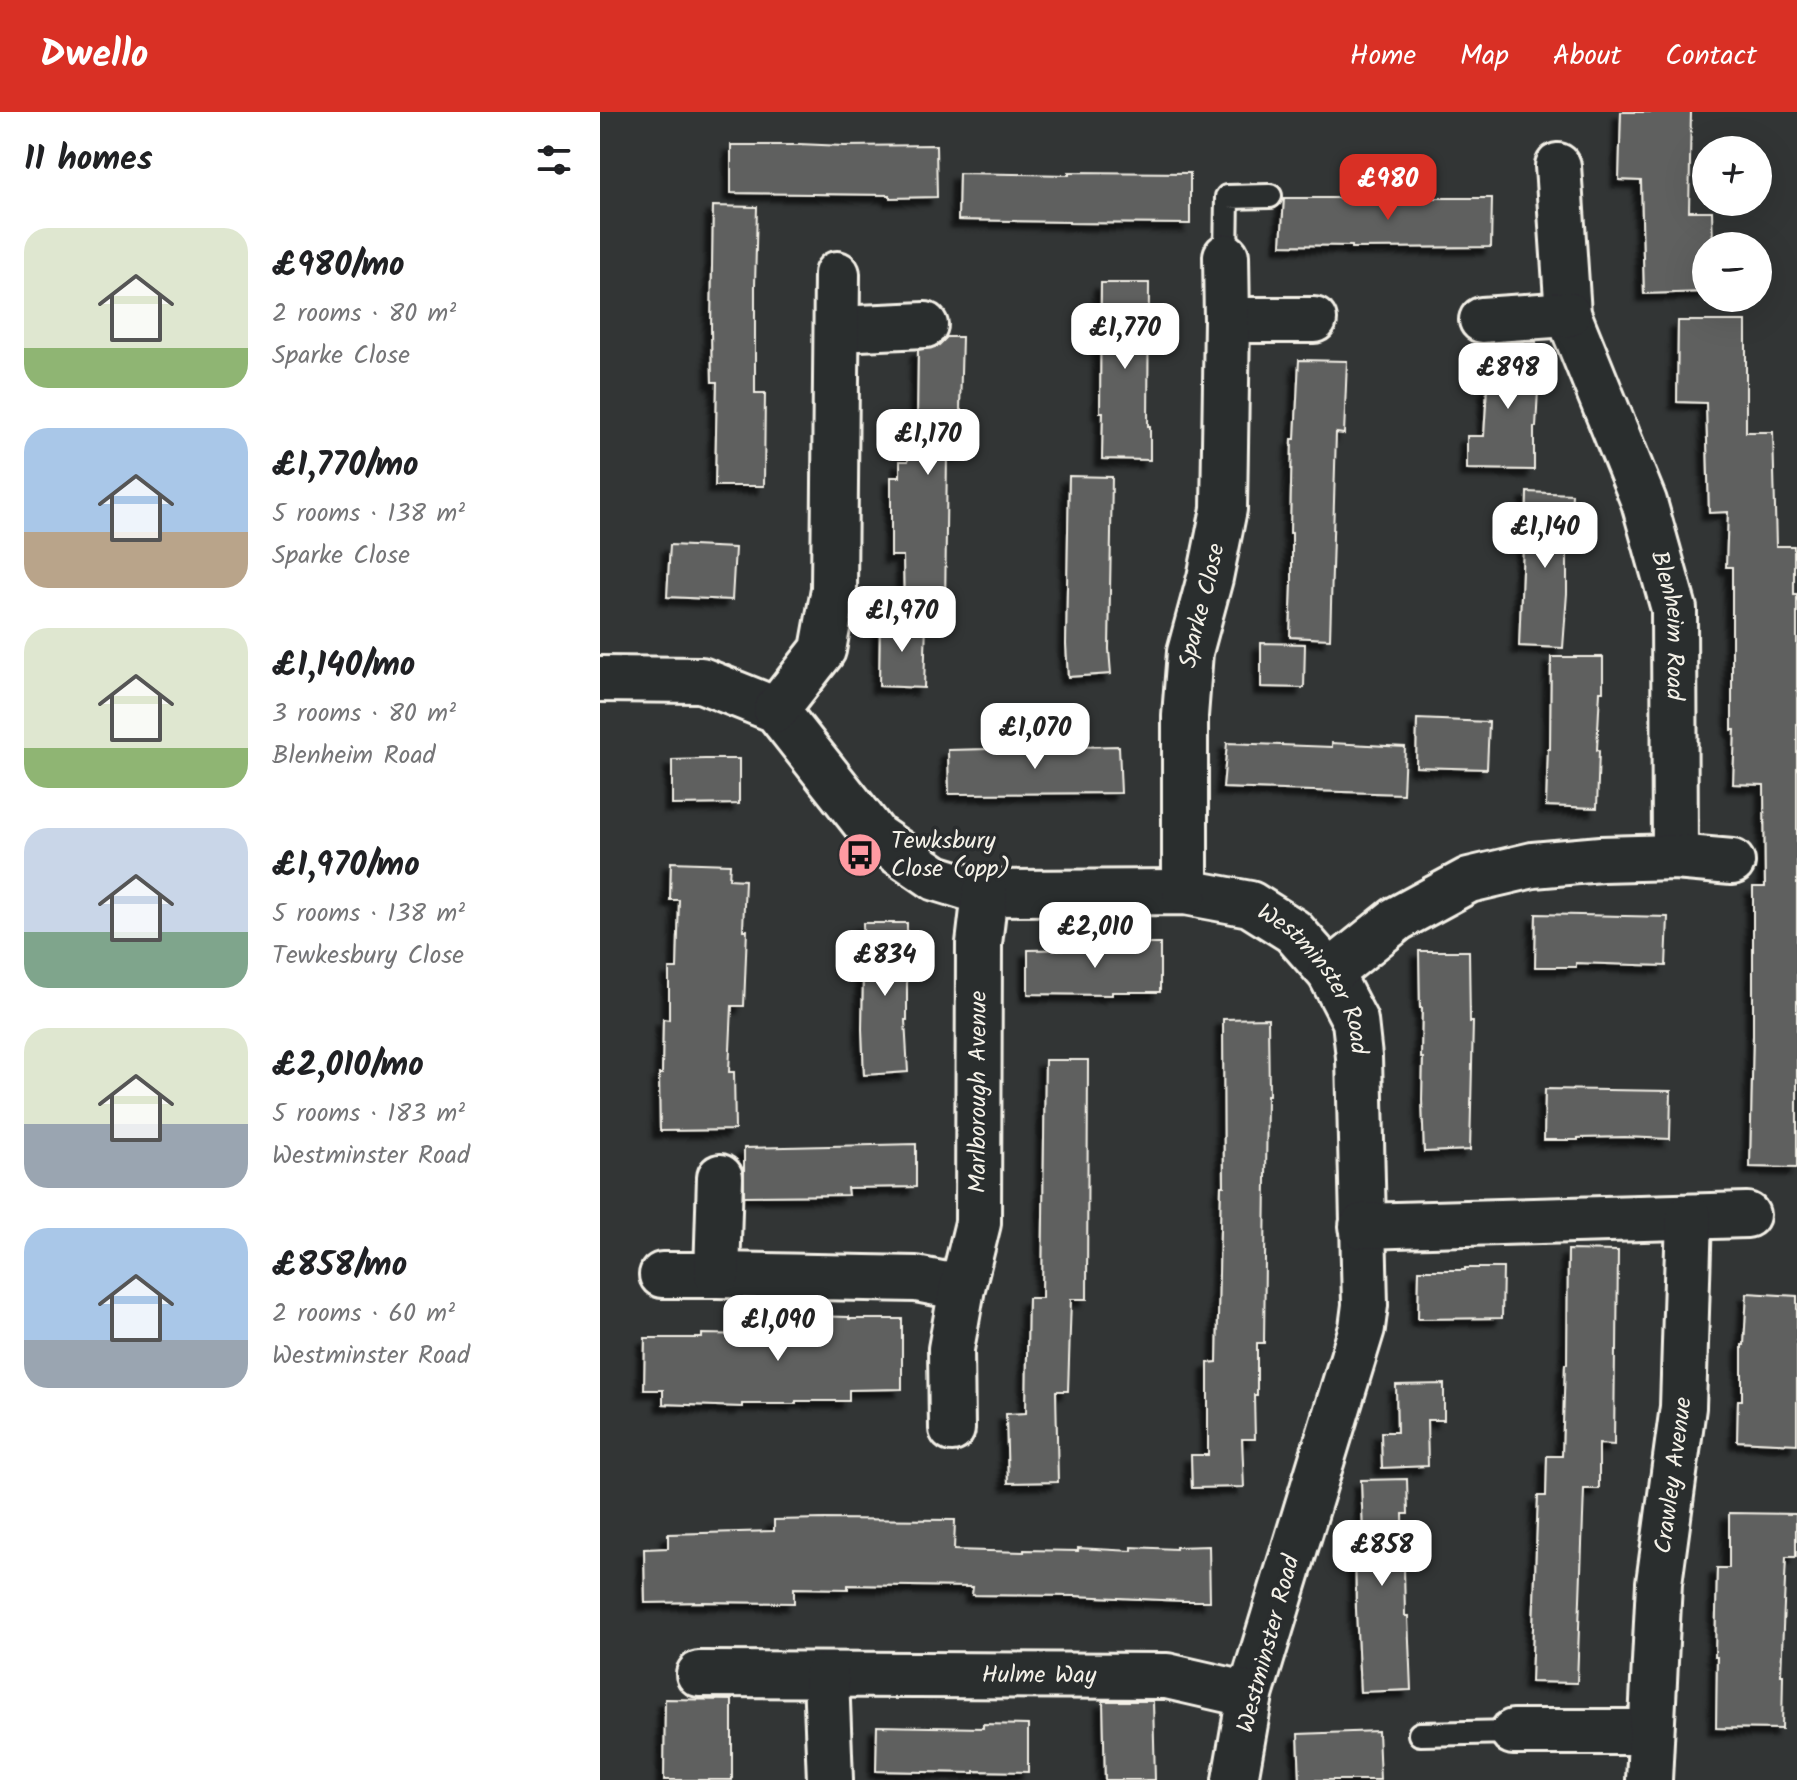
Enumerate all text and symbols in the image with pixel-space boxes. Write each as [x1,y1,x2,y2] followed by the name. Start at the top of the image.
[40,26,148,86] text: Dwello
[1350,34,1416,79] text: Home
[1460,34,1509,79] text: Map
[1553,34,1621,79] text: About
[1665,34,1757,79] text: Contact
[24,133,153,187] text: 11 homes
[1692,136,1772,312] map controls
[1692,136,1772,216] button: +
[532,138,576,182] icon: filters
[1341,154,1435,222] pin: £980
[1358,159,1418,201] text: £980
[1692,232,1772,312] button: −
[272,239,405,293] text: £980/mo
[88,260,184,356] icon: home
[272,293,456,335] text: 2 rooms · 80 m²
[1060,303,1190,371] pin: £1,770
[1089,308,1161,350] text: £1,770
[272,335,410,377] text: Sparke Close
[1461,343,1555,411] pin: £898
[1477,348,1539,390] text: £898
[863,409,993,477] pin: £1,170
[894,414,962,456] text: £1,170
[272,439,419,493] text: £1,770/mo
[88,460,184,556] icon: home
[272,493,465,535] text: 5 rooms · 138 m²
[1480,502,1610,570] pin: £1,140
[1510,507,1580,549] text: £1,140
[272,535,410,577] text: Sparke Close
[1169,540,1236,669] street label: Sparke Close
[1639,546,1694,701] street label: Blenheim Road
[837,586,967,654] pin: £1,970
[866,591,938,633] text: £1,970
[272,639,415,693] text: £1,140/mo
[88,660,184,756] icon: home
[272,693,456,735] text: 3 rooms · 80 m²
[970,703,1100,771] pin: £1,070
[999,708,1071,750] text: £1,070
[272,735,436,777] text: Blenheim Road
[891,822,1010,889] place label: Tewksbury Close (opp)
[836,831,884,879] bus stop icon: Tewksbury Close (opp)
[272,839,420,893] text: £1,970/mo
[88,860,184,956] icon: home
[272,893,465,935] text: 5 rooms · 138 m²
[1249,893,1378,1057] street label: Westminster Road
[1030,902,1160,970] pin: £2,010
[1057,907,1133,949] text: £2,010
[838,930,932,998] pin: £834
[272,935,464,977] text: Tewkesbury Close
[854,935,916,977] text: £834
[959,990,998,1193] street label: Marlborough Avenue
[272,1039,424,1093] text: £2,010/mo
[88,1060,184,1156] icon: home
[272,1093,465,1135] text: 5 rooms · 183 m²
[272,1135,470,1177] text: Westminster Road
[272,1239,407,1293] text: £858/mo
[88,1260,184,1356] icon: home
[272,1293,455,1335] text: 2 rooms · 60 m²
[713,1295,843,1363] pin: £1,090
[741,1300,815,1342] text: £1,090
[272,1335,470,1377] text: Westminster Road
[1644,1396,1703,1556] street label: Crawley Avenue
[1335,1520,1429,1588] pin: £858
[1351,1525,1413,1567] text: £858
[1227,1550,1312,1737] street label: Westminster Road
[982,1656,1097,1695] street label: Hulme Way

